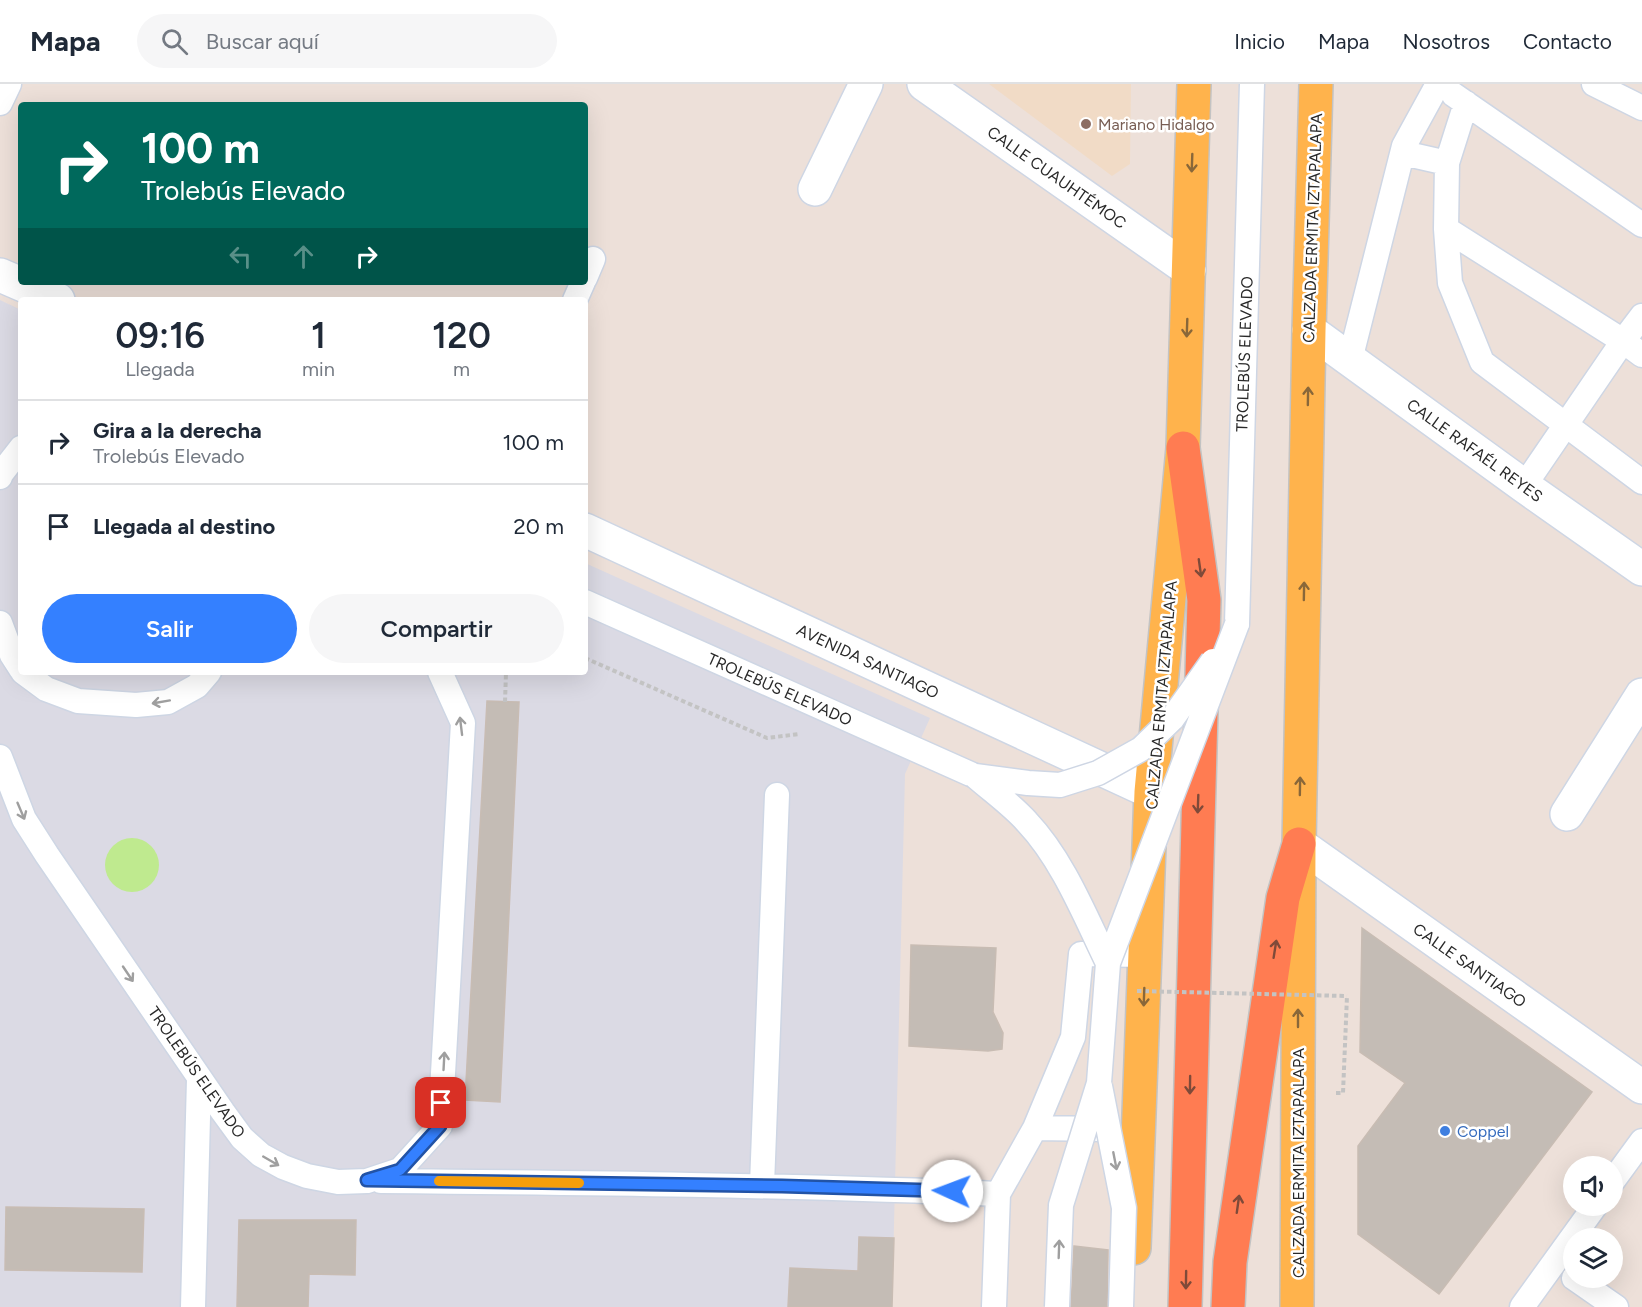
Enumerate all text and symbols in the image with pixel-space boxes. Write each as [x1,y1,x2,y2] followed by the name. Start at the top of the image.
[137,14,557,68] search box
[30,24,101,58] text: Mapa
[158,25,191,58] icon: search
[206,28,319,55] text: Buscar aquí
[1234,29,1285,54] text: Inicio
[1318,29,1370,54] text: Mapa
[1403,29,1490,54] text: Nosotros
[1523,29,1612,54] text: Contacto
[1299,113,1326,343] street label: CALZADA ERMITA IZTAPALAPA
[1098,115,1215,134] place label: Mariano Hidalgo
[1079,117,1093,131] marker: Mariano Hidalgo
[984,122,1130,233] street label: CALLE CUAUHTÉMOC
[141,123,260,174] text: 100 m
[42,126,120,204] icon: right
[1186,153,1198,173] one-way arrow
[141,174,346,207] text: Trolebús Elevado
[224,240,257,273] icon: left
[287,240,320,273] icon: ahead
[350,240,383,273] icon: right
[1232,276,1257,432] street label: TROLEBÚS ELEVADO
[115,314,205,357] text: 09:16
[311,314,326,357] text: 1
[432,314,491,357] text: 120
[1181,318,1193,338] one-way arrow
[125,357,195,381] text: Llegada
[302,357,335,381] text: min
[453,357,470,381] text: m
[1302,386,1314,406] one-way arrow
[1403,395,1546,506] street label: CALLE RAFAÉL REYES
[93,417,262,444] text: Gira a la derecha
[42,426,75,459] icon: right
[503,429,564,456] text: 100 m
[93,444,245,468] text: Trolebús Elevado
[42,510,75,543] icon: arrive
[93,513,275,540] text: Llegada al destino
[513,513,564,540] text: 20 m
[1194,557,1205,577] one-way arrow
[1142,580,1181,810] street label: CALZADA ERMITA IZTAPALAPA
[1298,581,1310,601] one-way arrow
[42,594,297,663] button: Salir
[309,594,564,663] button: Compartir
[794,620,942,703] street label: AVENIDA SANTIAGO
[705,649,855,730] street label: TROLEBÚS ELEVADO
[151,697,171,708] one-way arrow
[455,717,466,736] one-way arrow
[1294,776,1306,796] one-way arrow
[1193,794,1204,814] one-way arrow
[16,802,27,820] one-way arrow
[1410,919,1530,1012] street label: CALLE SANTIAGO
[1270,940,1281,959] one-way arrow
[122,965,134,982] one-way arrow
[1139,986,1150,1006] one-way arrow
[144,1003,249,1142] street label: TROLEBÚS ELEVADO
[1292,1008,1304,1028] one-way arrow
[1289,1048,1308,1278] street label: CALZADA ERMITA IZTAPALAPA
[438,1052,449,1072] one-way arrow
[1185,1074,1196,1094] one-way arrow
[415,1077,466,1128] pin
[424,1086,457,1119] icon: arrive
[1457,1122,1509,1141] place label: Coppel
[1438,1124,1452,1138] marker: Coppel
[1110,1151,1121,1170] one-way arrow
[263,1155,280,1167] one-way arrow
[1563,1156,1623,1288] map controls
[1563,1156,1623,1216] button: sound
[920,1159,984,1223] position arrow
[1232,1195,1243,1215] one-way arrow
[1563,1228,1623,1288] button: layers
[1054,1239,1065,1259] one-way arrow
[1180,1269,1191,1289] one-way arrow

